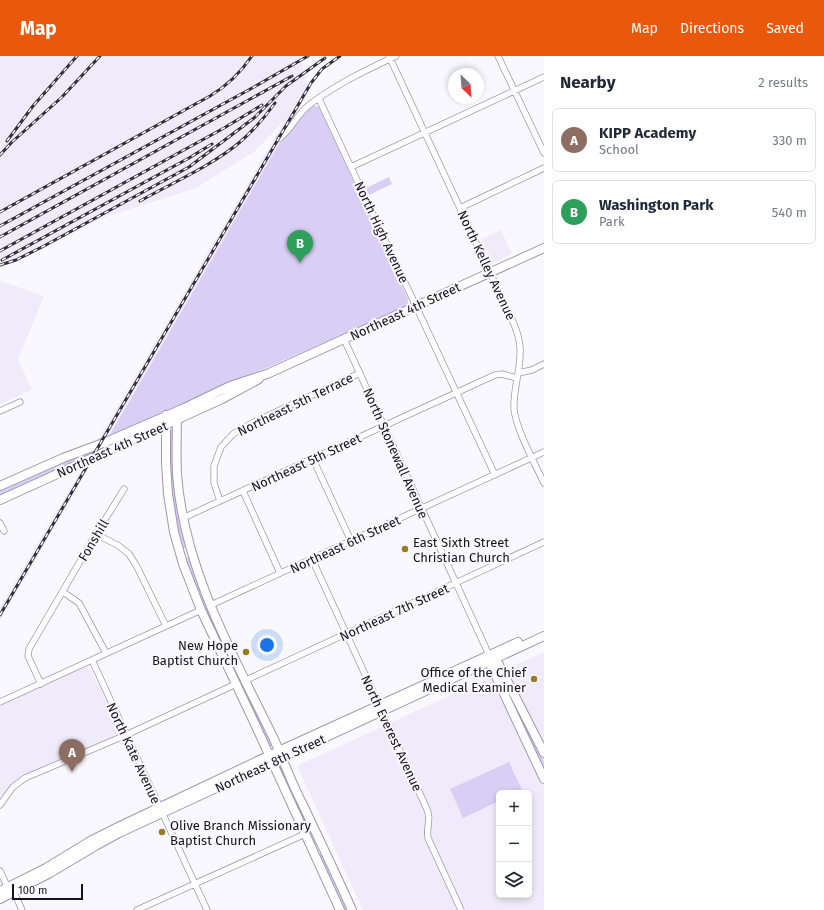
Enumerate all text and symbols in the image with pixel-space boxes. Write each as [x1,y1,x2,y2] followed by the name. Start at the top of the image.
[20,17,57,40] text: Map
[631,20,658,37] text: Map
[680,20,744,37] text: Directions
[766,20,804,37] text: Saved
[448,68,484,104] north arrow
[560,72,615,93] text: Nearby
[758,75,808,90] text: 2 results
[599,124,696,142] text: KIPP Academy
[570,133,578,148] text: A
[772,133,807,148] text: 330 m
[599,142,639,157] text: School
[351,179,412,286] street label: North High Avenue
[599,196,714,214] text: Washington Park
[570,205,578,220] text: B
[772,205,807,220] text: 540 m
[455,208,519,322] street label: North Kelley Avenue
[599,214,625,229] text: Park
[287,230,313,263] pin: B
[348,279,463,344] street label: Northeast 4th Street
[235,370,356,439] street label: Northeast 5th Terrace
[360,386,431,521] street label: North Stonewall Avenue
[54,418,170,481] street label: Northeast 4th Street
[249,430,364,494] street label: Northeast 5th Street
[288,512,403,577] street label: Northeast 6th Street
[75,516,112,564] street label: Fonshill
[413,535,510,565] place label: East Sixth Street Christian Church
[400,544,410,554] marker: East Sixth Street Christian Church
[337,580,451,644] street label: Northeast 7th Street
[257,635,277,655] your location
[152,638,238,668] place label: New Hope Baptist Church
[241,647,251,657] marker: New Hope Baptist Church
[421,665,528,695] place label: Office of the Chief Medical Examiner
[358,673,425,794] street label: North Everest Avenue
[529,674,539,684] marker: Office of the Chief Medical Examiner
[103,700,164,806] street label: North Kate Avenue
[213,731,328,796] street label: Northeast 8th Street
[59,739,85,772] pin: A
[496,790,532,898] map controls
[496,790,532,826] button: +
[170,818,312,848] place label: Olive Branch Missionary Baptist Church
[496,826,532,862] button: −
[157,827,167,837] marker: Olive Branch Missionary Baptist Church
[496,862,532,898] button: layers
[12,882,83,901] scale bar
[18,884,47,897] text: 100 m

